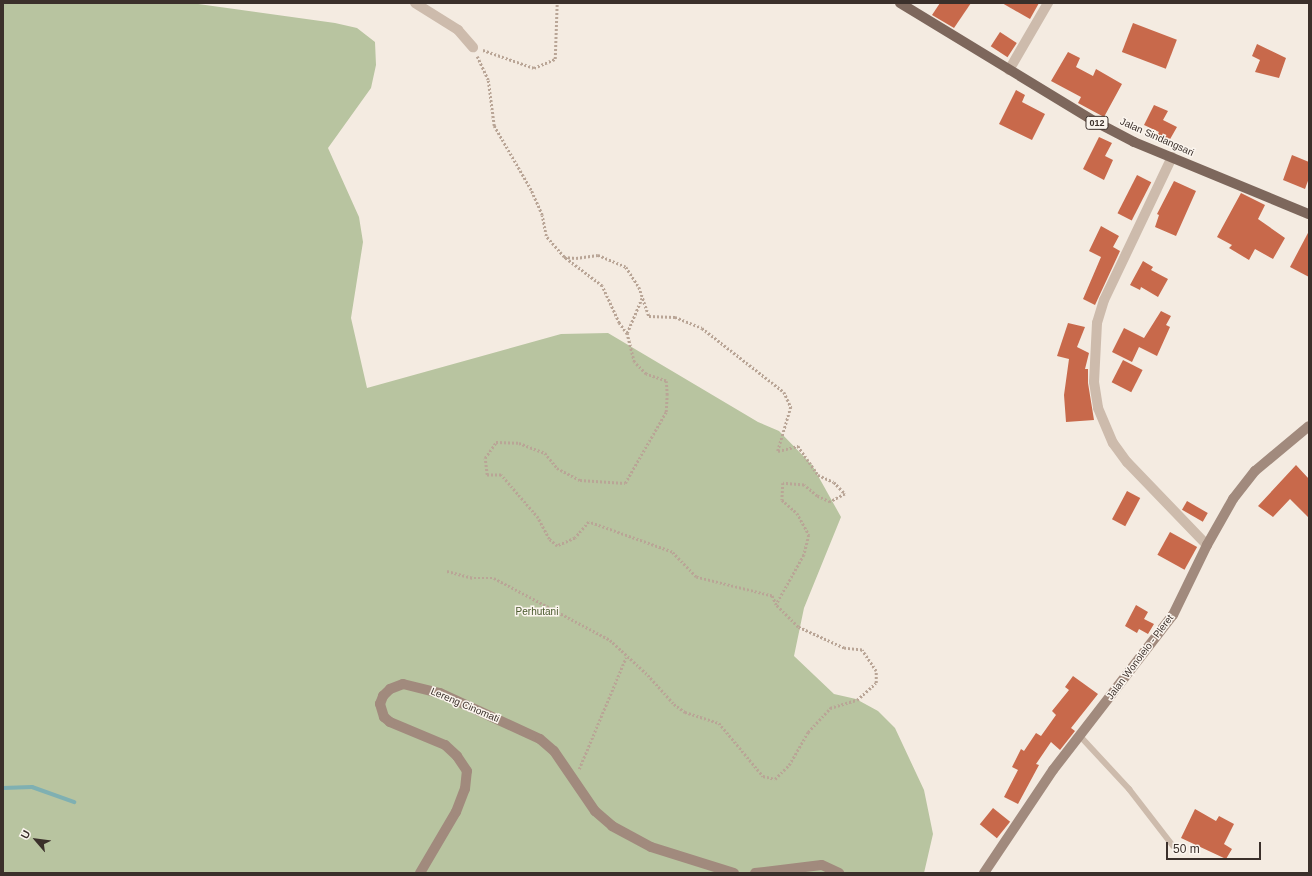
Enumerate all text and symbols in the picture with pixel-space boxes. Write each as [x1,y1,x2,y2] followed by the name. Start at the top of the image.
[1118,115,1196,159] street label: Jalan Sindangsari
[1085,116,1109,130] road number: 012
[516,606,558,618] park label: Perhutani
[1104,612,1176,702] street label: Jalan Wonolelo - Pleret
[429,685,501,725] street label: Lereng Cinomati
[16,820,56,860] north arrow
[18,828,33,841] text: U
[1168,834,1263,860] scale bar
[1173,842,1200,856] text: 50 m

